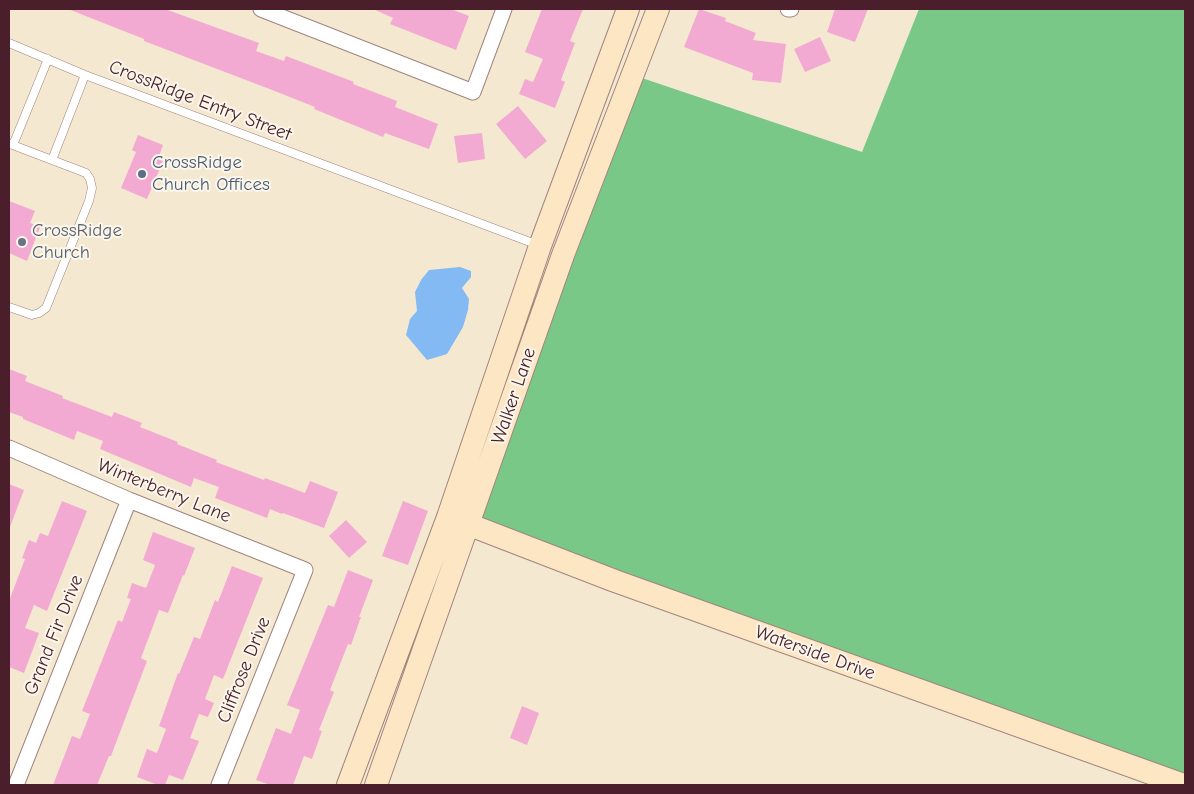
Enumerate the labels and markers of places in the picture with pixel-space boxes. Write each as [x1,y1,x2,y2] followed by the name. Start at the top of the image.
[152,152,270,196] place label: CrossRidge Church Offices
[136,168,148,180] marker: CrossRidge Church Offices
[32,220,122,264] place label: CrossRidge Church
[16,236,28,248] marker: CrossRidge Church

